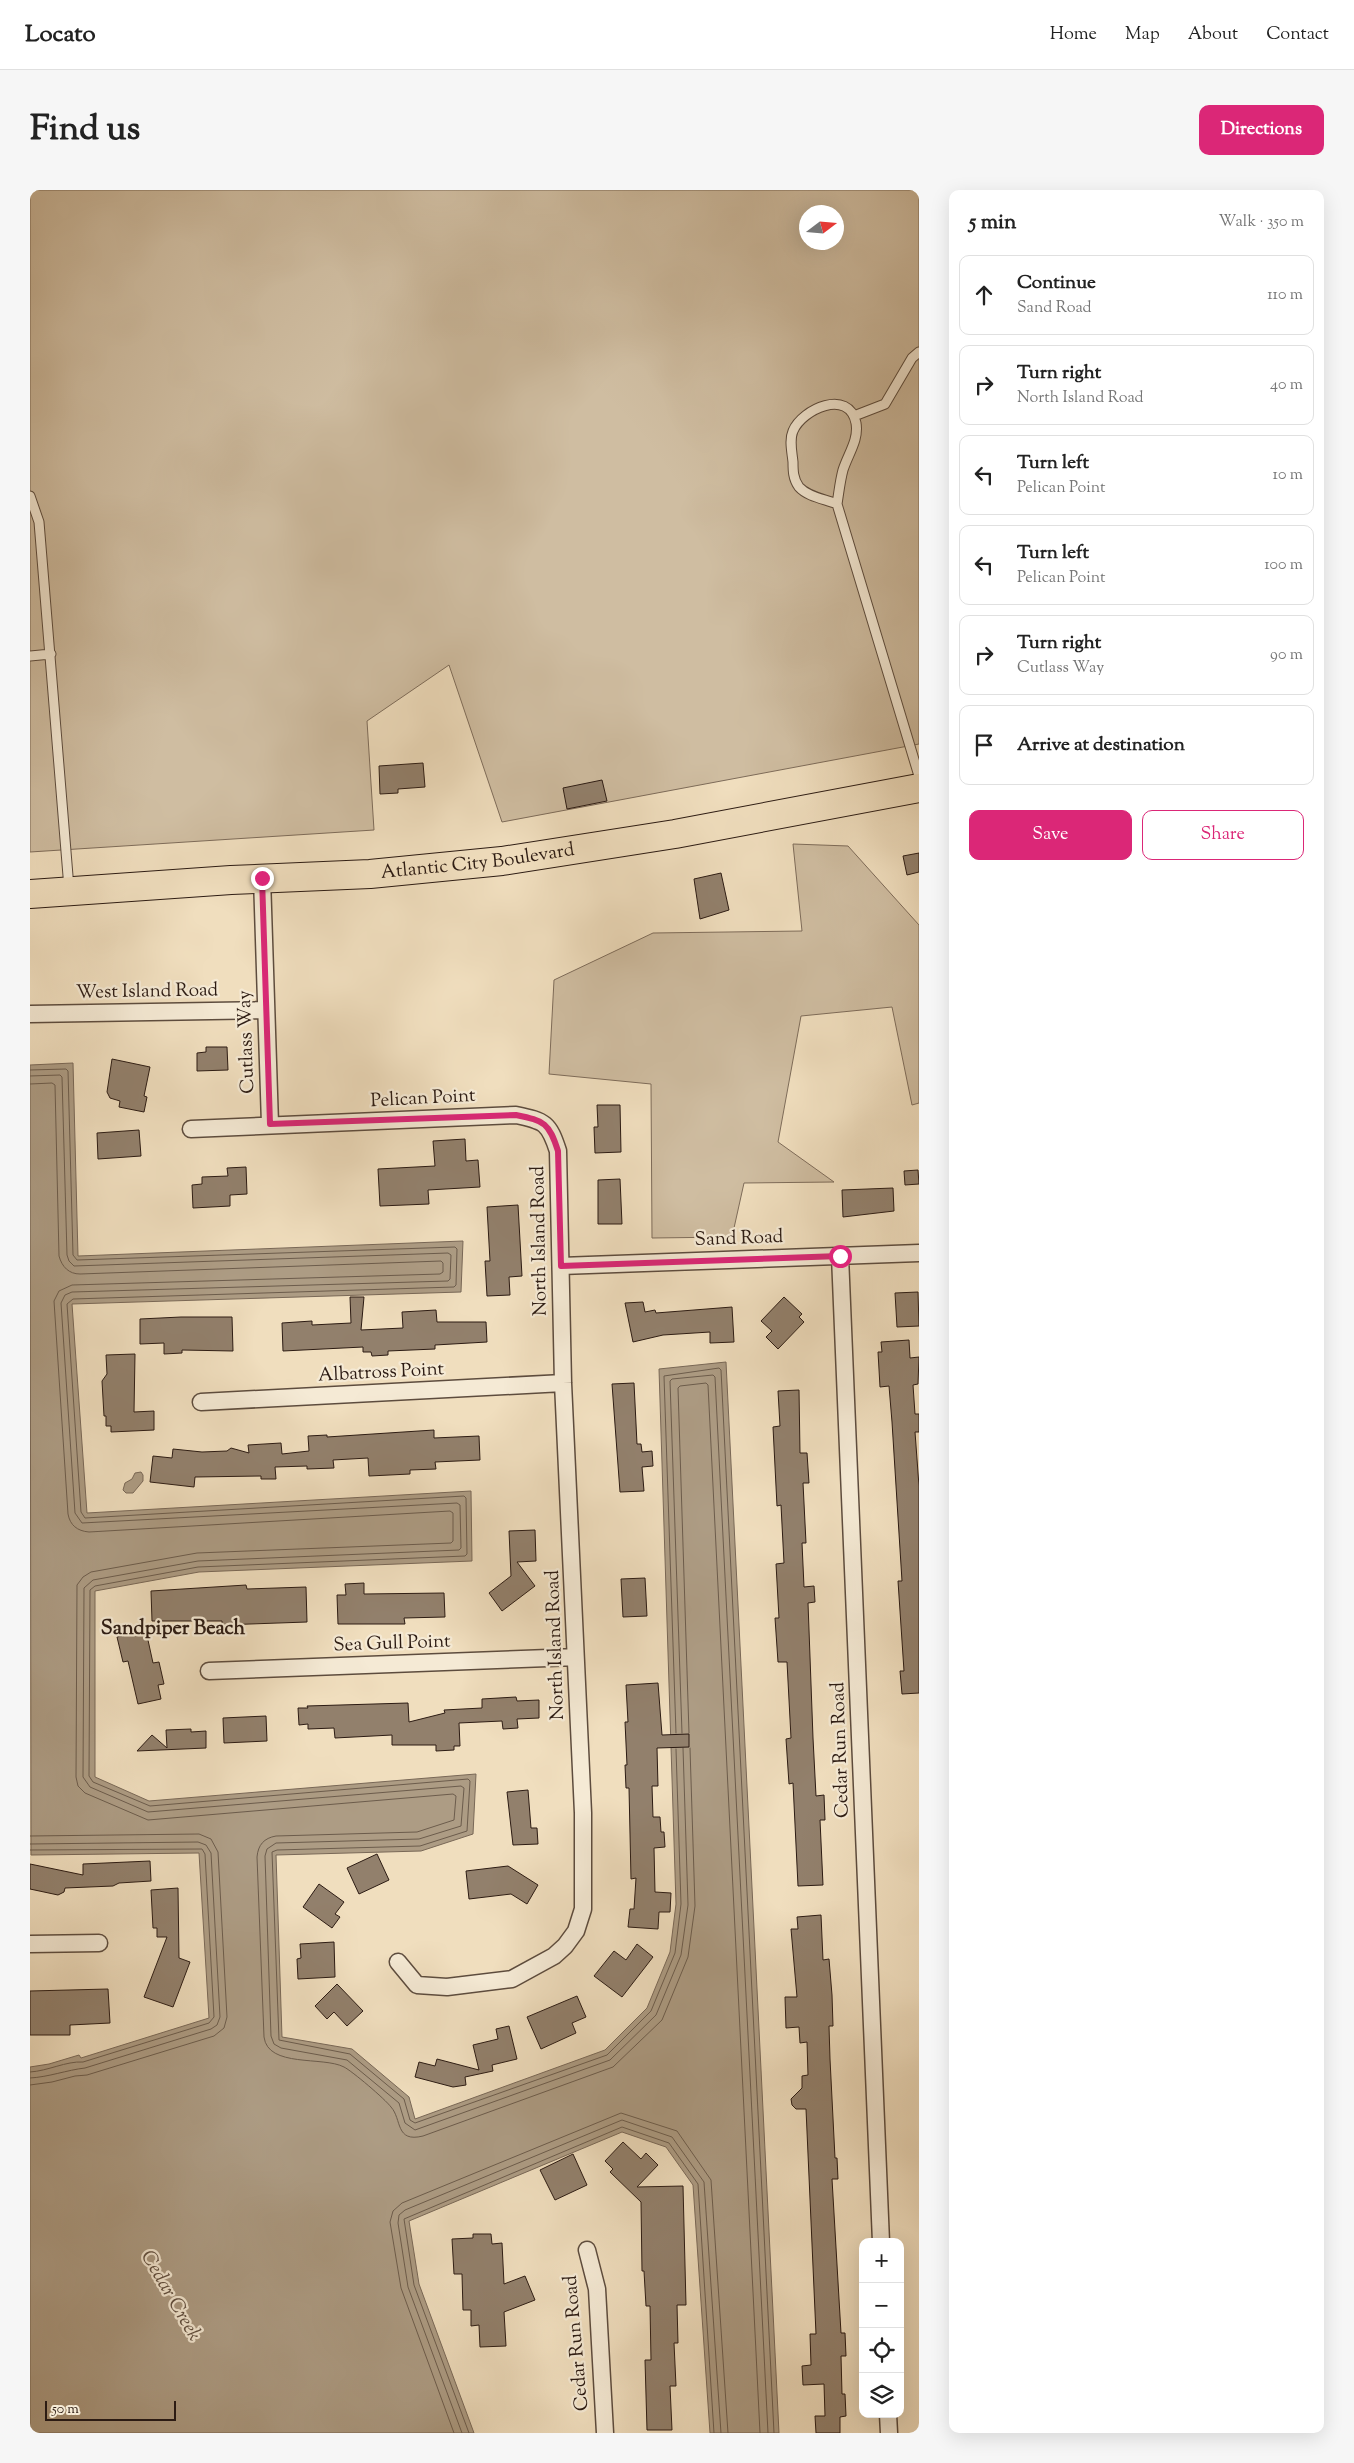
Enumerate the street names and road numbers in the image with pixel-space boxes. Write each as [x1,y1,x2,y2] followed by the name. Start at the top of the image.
[379,836,577,886] street label: Atlantic City Boulevard
[76,977,219,1007] street label: West Island Road
[232,989,262,1094] street label: Cutlass Way
[370,1083,477,1115] street label: Pelican Point
[525,1165,555,1316] street label: North Island Road
[694,1224,784,1254] street label: Sand Road
[317,1356,445,1390] street label: Albatross Point
[540,1569,572,1721] street label: North Island Road
[333,1628,452,1660] street label: Sea Gull Point
[825,1681,857,1818] street label: Cedar Run Road
[558,2274,596,2412] street label: Cedar Run Road

